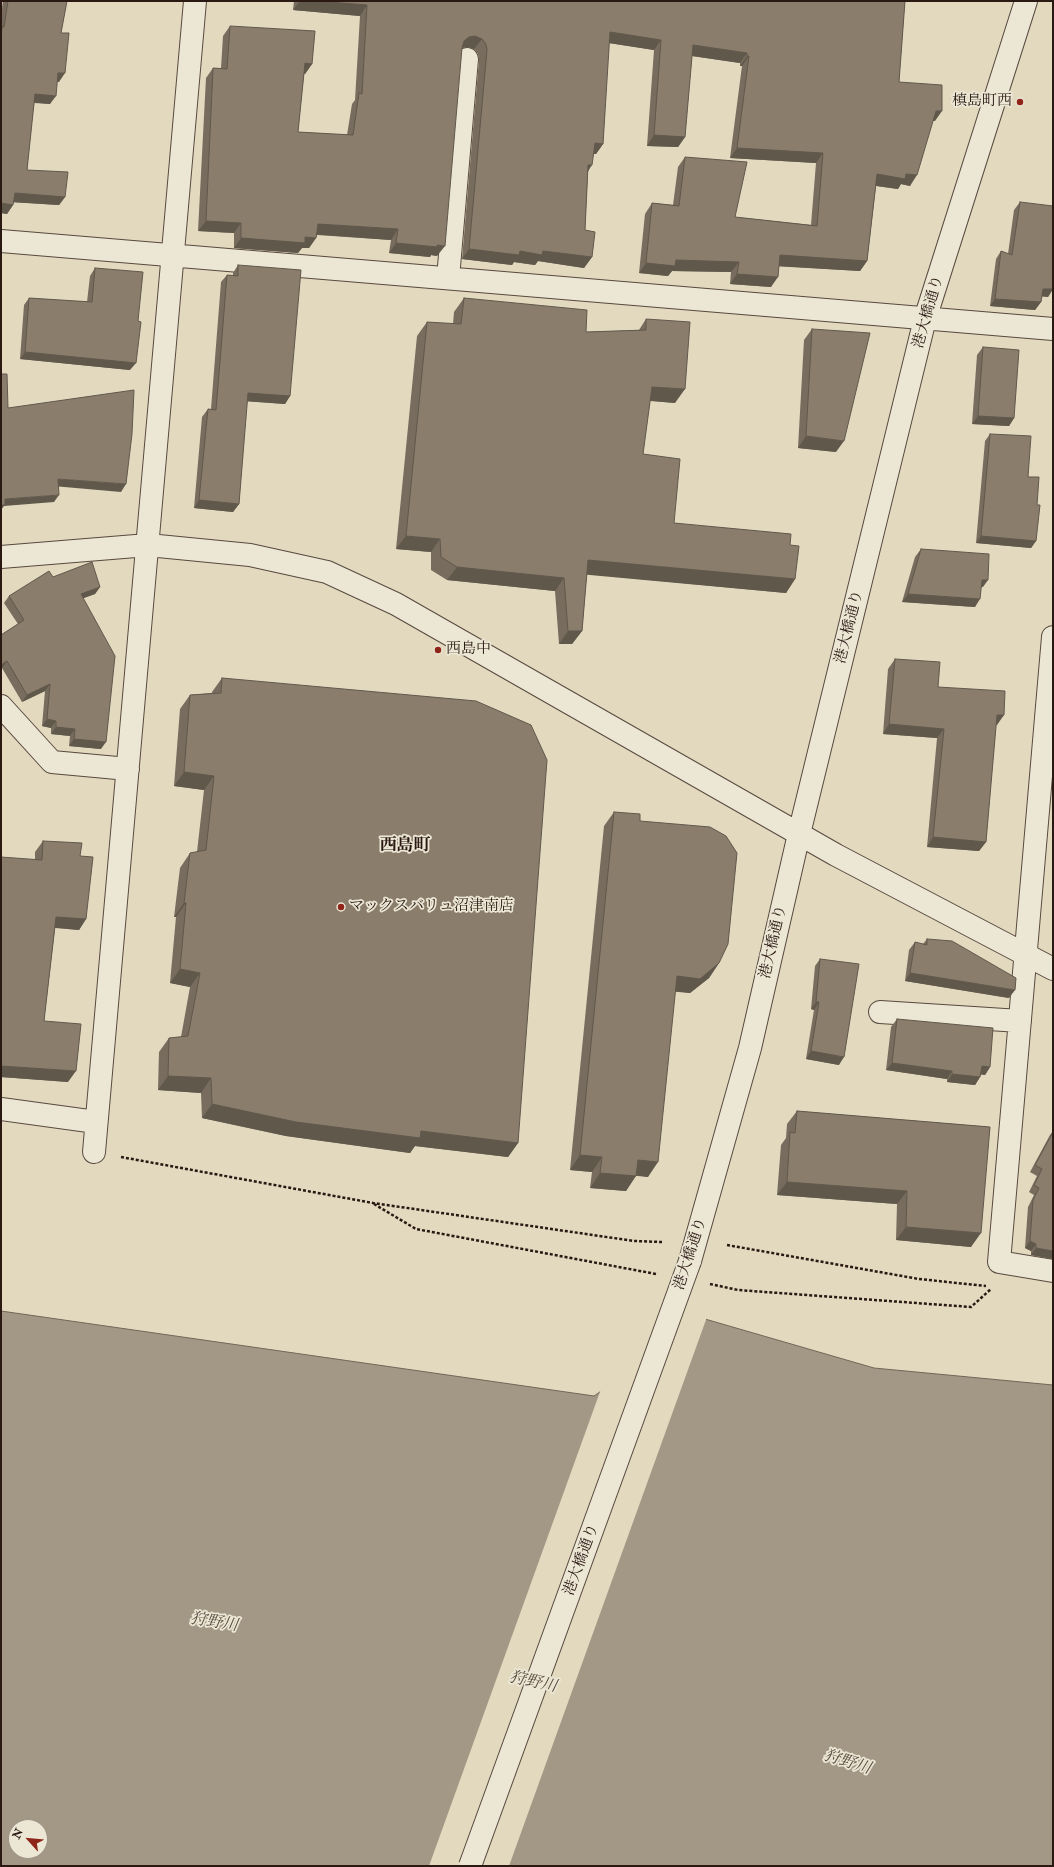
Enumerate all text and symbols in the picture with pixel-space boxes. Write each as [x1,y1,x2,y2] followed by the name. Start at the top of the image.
[952,93,1012,111] place label: 槙島町西
[1015,97,1025,107] marker: 槙島町西
[910,273,948,351] street label: 港大橋通り
[832,588,868,666] street label: 港大橋通り
[446,641,491,659] place label: 西島中
[433,645,443,655] marker: 西島中
[380,836,430,856] district label: 西島町
[349,898,514,916] place label: マックスバリュ沼津南店
[336,902,346,912] marker: マックスバリュ沼津南店
[757,903,791,981] street label: 港大橋通り
[671,1216,711,1292] street label: 港大橋通り
[561,1522,603,1598] street label: 港大橋通り
[189,1610,239,1636] water label: 狩野川
[508,1669,558,1697] water label: 狩野川
[821,1747,873,1779] water label: 狩野川
[8,1819,48,1859] north arrow
[10,1826,26,1841] text: N

